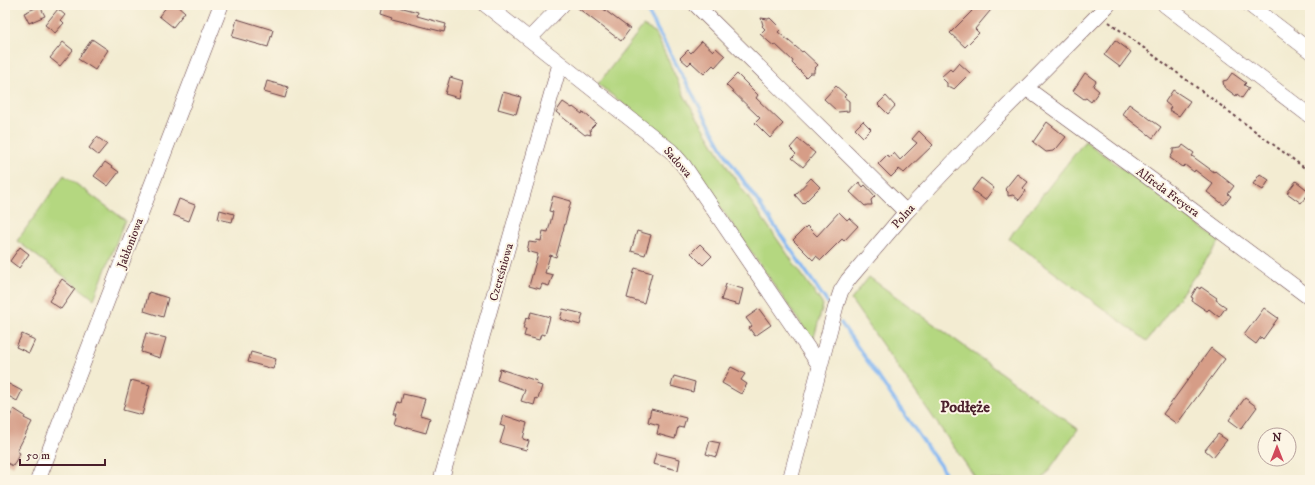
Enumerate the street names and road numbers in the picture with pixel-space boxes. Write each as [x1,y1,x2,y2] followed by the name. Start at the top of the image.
[660,144,696,181] street label: Sadowa
[1133,164,1203,221] street label: Alfreda Freyera
[889,200,919,232] street label: Polna
[114,215,147,271] street label: Jabłoniowa
[486,241,517,303] street label: Czereśniowa

